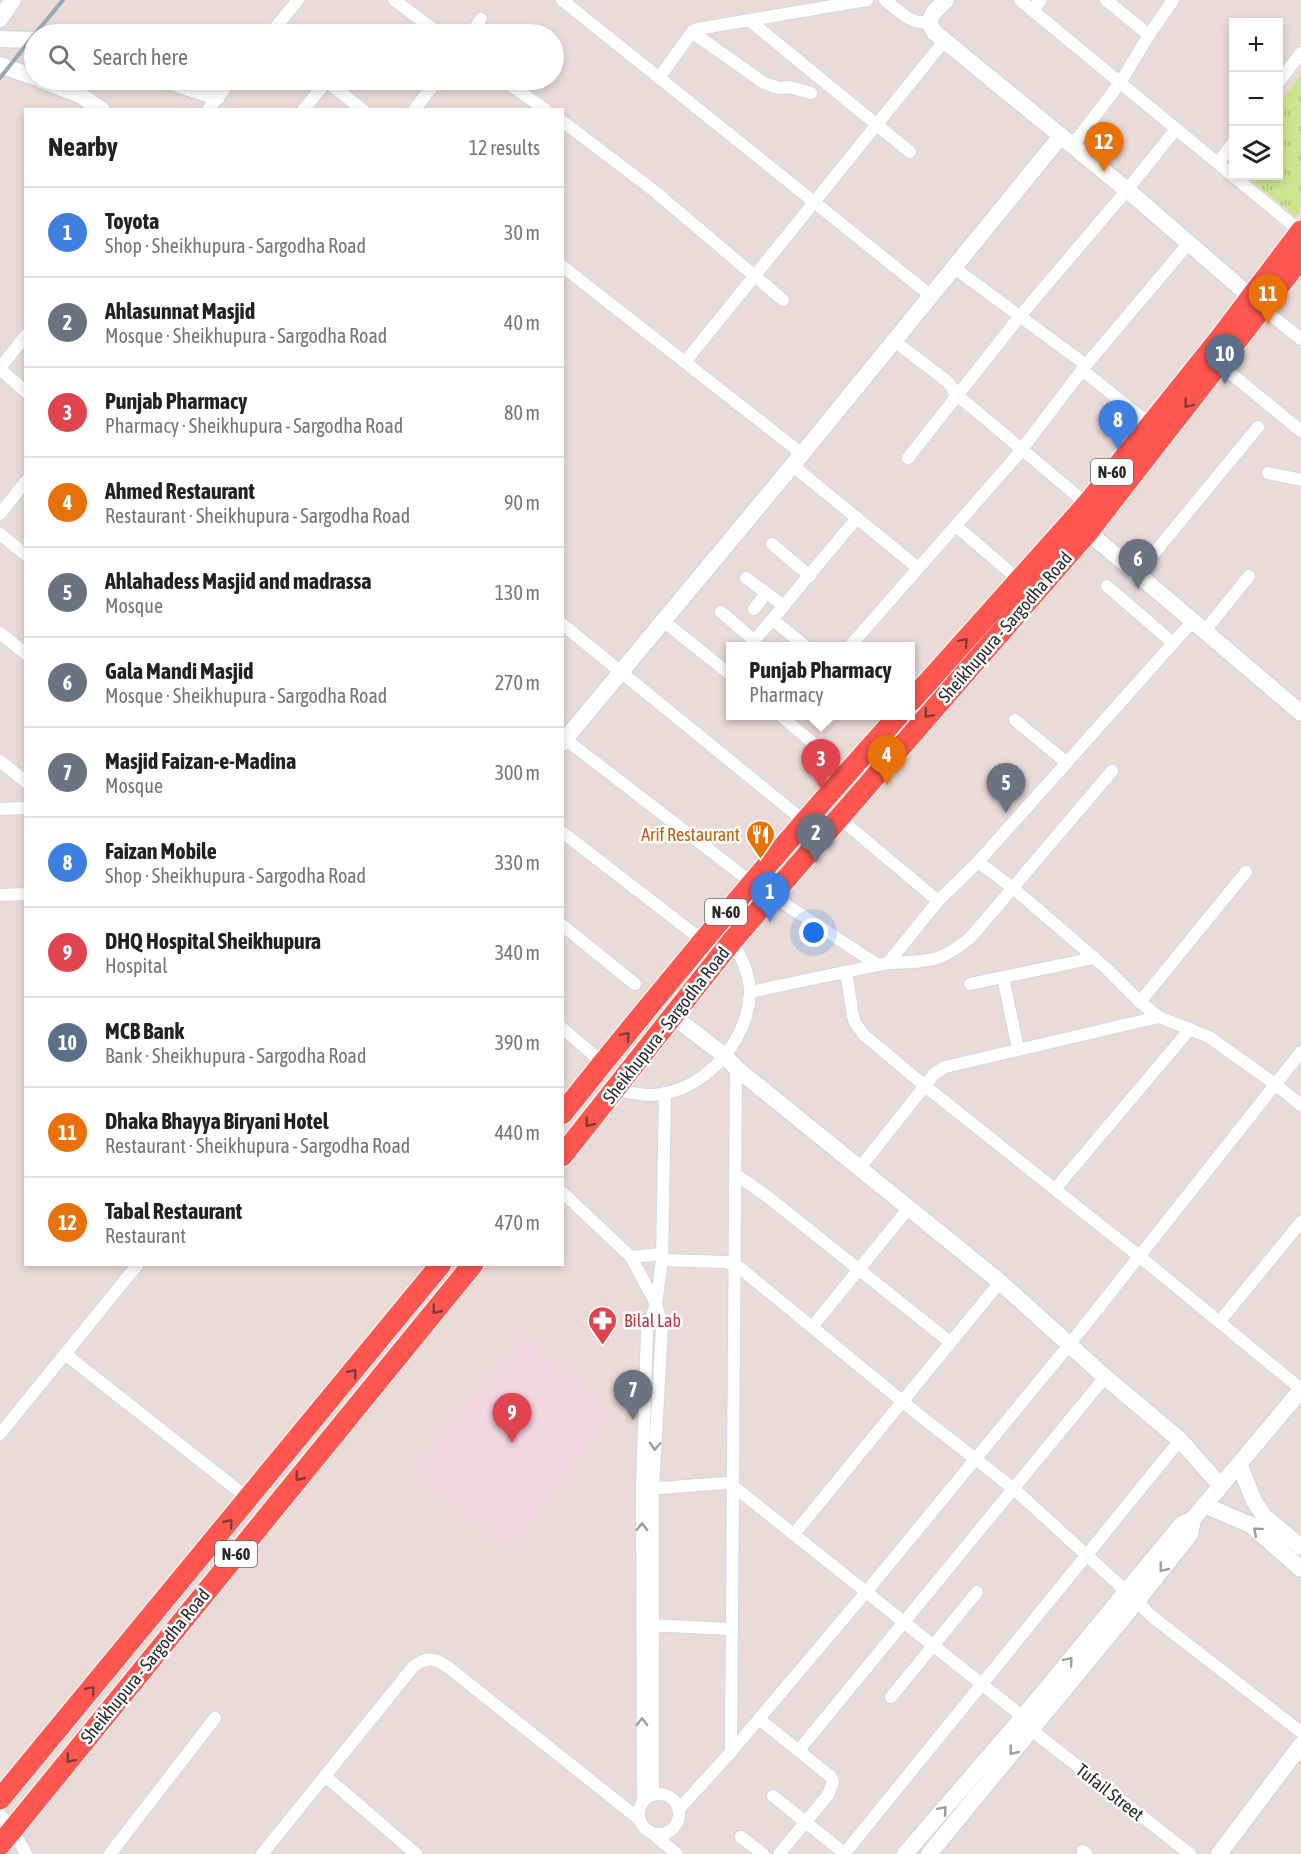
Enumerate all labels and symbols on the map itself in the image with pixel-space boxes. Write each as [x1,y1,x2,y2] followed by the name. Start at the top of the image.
[1084,122,1124,172] pin: 12
[1248,274,1288,324] pin: 11
[1206,334,1244,384] pin: 10
[1184,397,1195,408] one-way arrow
[1098,400,1138,450] pin: 8
[1091,459,1133,485] road number: N-60
[1118,540,1158,589] pin: 6
[934,547,1076,707] street label: Sheikhupura - Sargodha Road
[957,638,968,649] one-way arrow
[924,708,935,718] one-way arrow
[868,736,906,785] pin: 4
[802,740,840,789] pin: 3
[986,764,1026,813] pin: 5
[796,814,836,863] pin: 2
[745,818,777,860] restaurant icon: Arif Restaurant
[641,824,740,845] place label: Arif Restaurant
[750,872,790,922] pin: 1
[705,899,747,925] road number: N-60
[799,918,828,947] your location
[598,943,734,1107] street label: Sheikhupura - Sargodha Road
[618,1032,629,1043] one-way arrow
[586,1116,597,1127] one-way arrow
[432,1303,443,1314] one-way arrow
[587,1304,619,1346] pharmacy icon: Bilal Lab
[624,1310,681,1331] place label: Bilal Lab
[345,1369,356,1380] one-way arrow
[614,1370,652,1420] pin: 7
[492,1394,532,1443] pin: 9
[649,1442,662,1451] one-way arrow
[295,1470,306,1481] one-way arrow
[222,1519,233,1530] one-way arrow
[636,1523,648,1532] one-way arrow
[1253,1527,1264,1538] one-way arrow
[215,1541,257,1567] road number: N-60
[1160,1561,1171,1572] one-way arrow
[76,1584,214,1748] street label: Sheikhupura - Sargodha Road
[1062,1657,1073,1668] one-way arrow
[84,1686,95,1697] one-way arrow
[636,1718,648,1727] one-way arrow
[1009,1744,1020,1755] one-way arrow
[67,1752,78,1763] one-way arrow
[1072,1759,1148,1825] street label: Tufail Street
[936,1806,947,1817] one-way arrow

